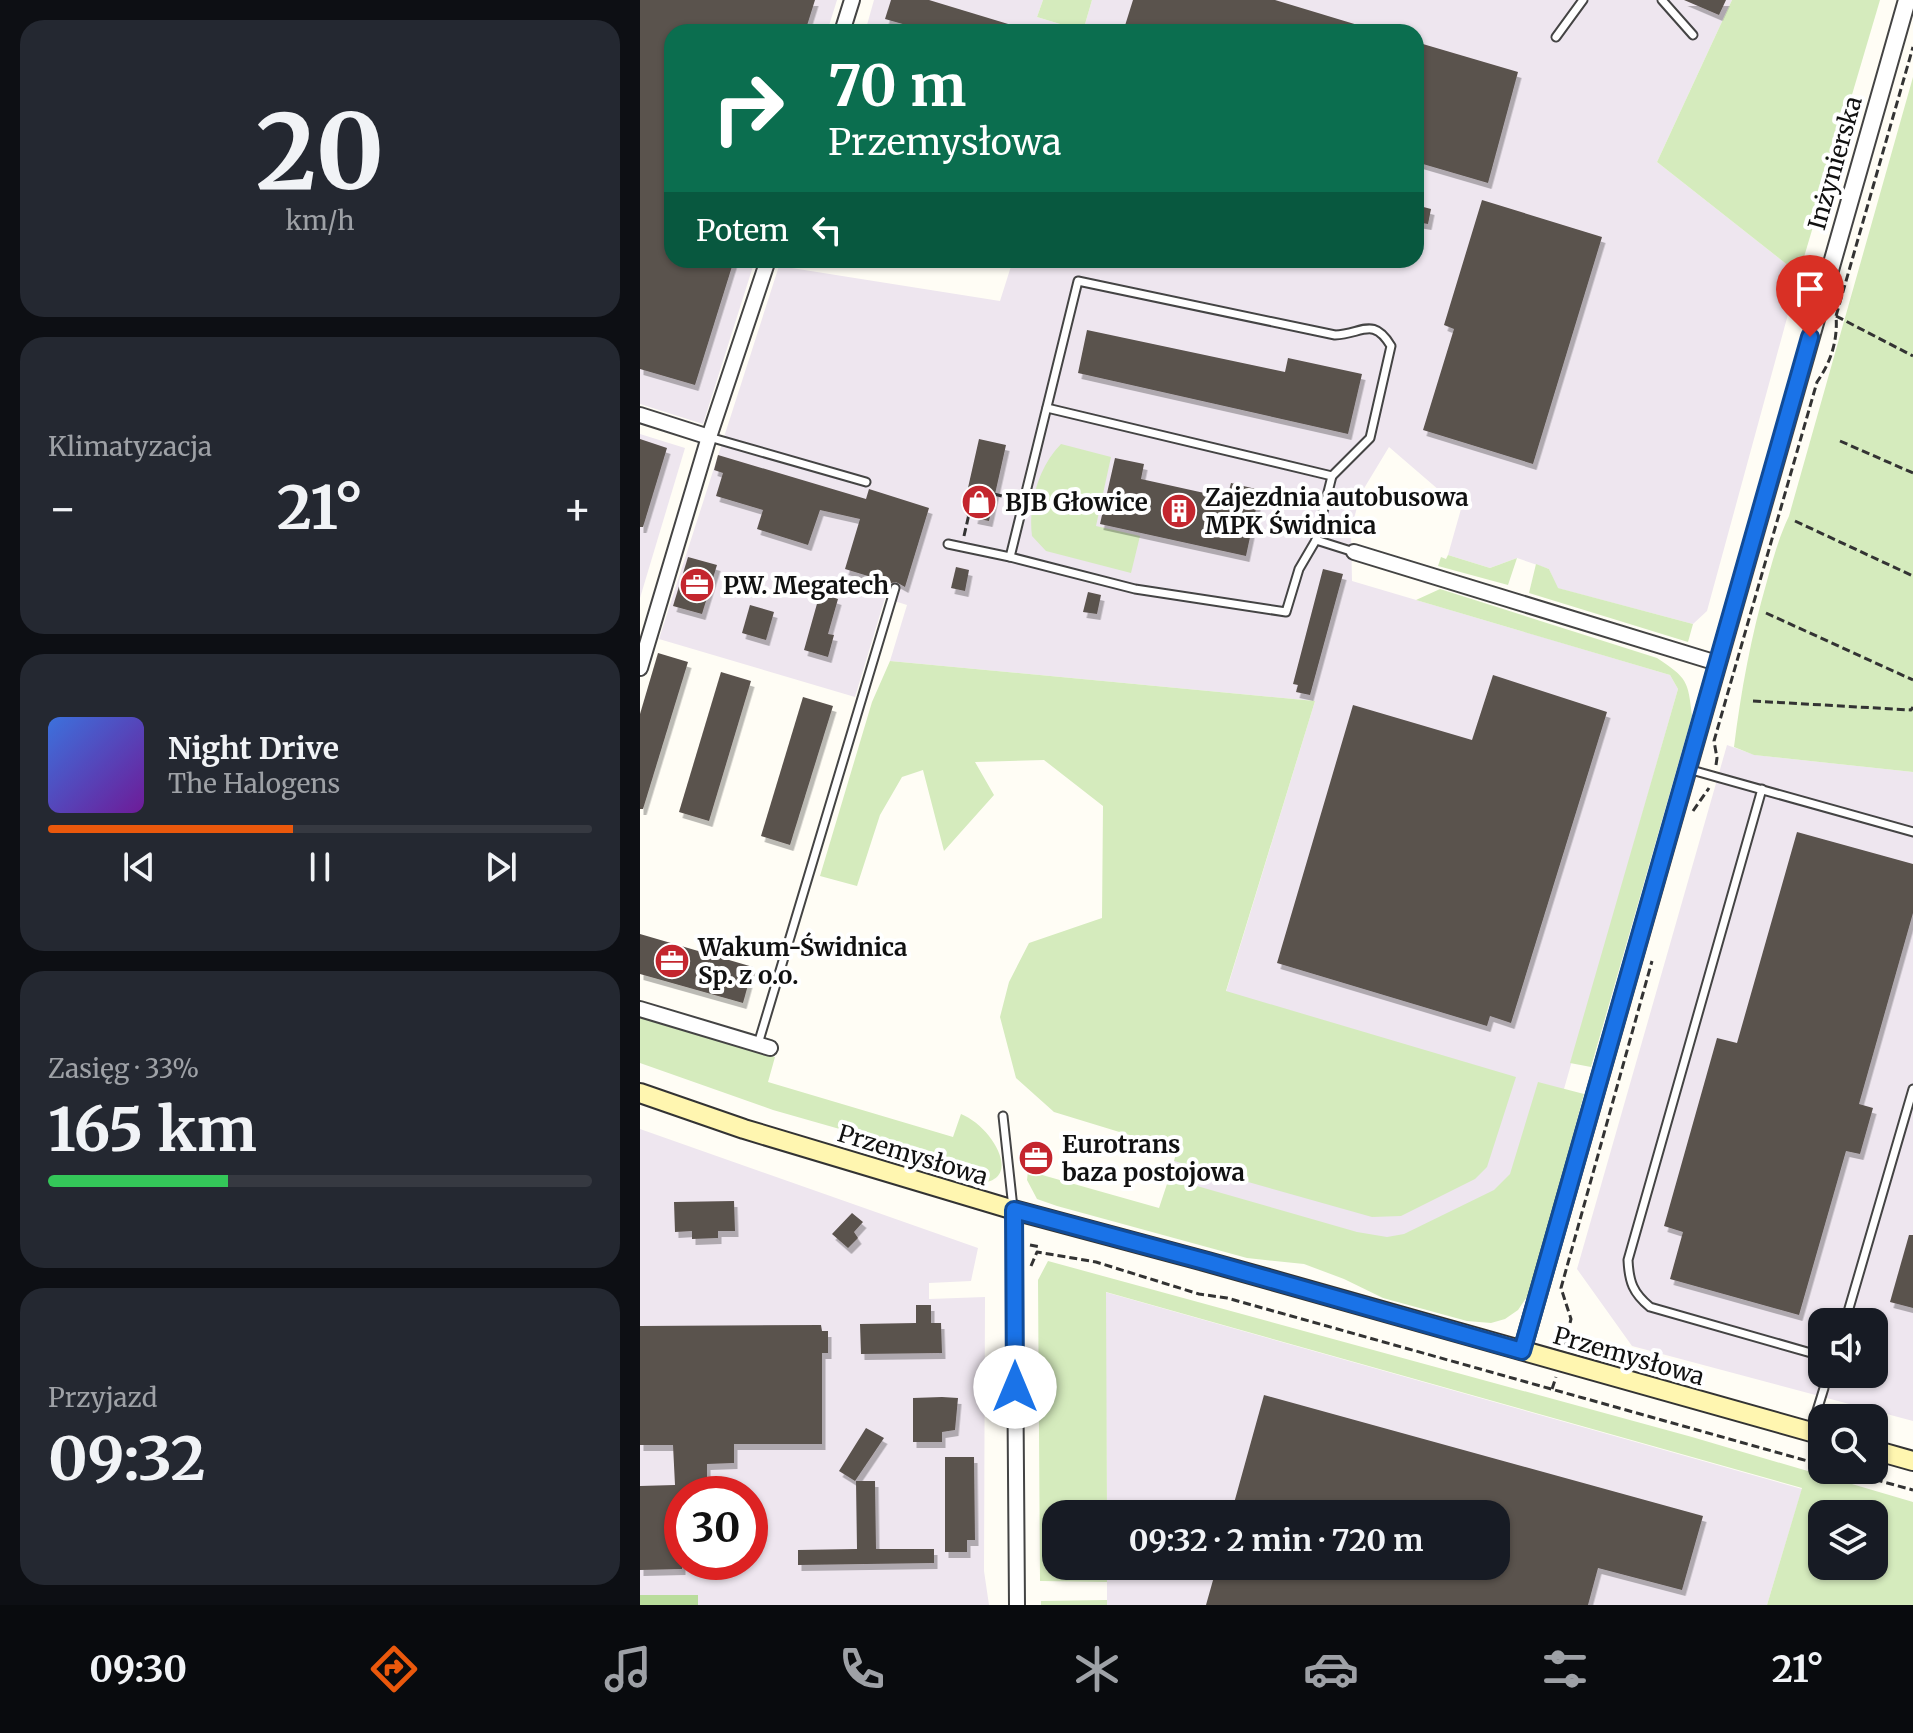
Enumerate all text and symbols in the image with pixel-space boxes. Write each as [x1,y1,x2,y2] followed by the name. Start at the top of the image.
[828,51,966,121] text: 70 m
[696,56,800,160] icon: right
[256,87,384,217] text: 20
[1801,92,1869,233] street label: Inżynierska
[828,120,1061,165] text: Przemysłowa
[286,204,354,237] text: km/h
[805,208,849,252] icon: left
[696,211,789,249] text: Potem
[1776,255,1844,337] pin
[1788,267,1832,311] icon: arrive
[48,430,212,463] text: Klimatyzacja
[277,470,363,545] text: 21°
[48,481,77,536] text: −
[563,481,592,536] text: +
[1205,482,1469,541] place label: Zajezdnia autobusowa MPK Świdnica
[960,483,998,521] shop icon: BJB Głowice
[1005,487,1148,518] place label: BJB Głowice
[1160,492,1198,530] building icon: Zajezdnia autobusowa MPK Świdnica
[678,566,716,604] office icon: P.W. Megatech
[723,570,889,601] place label: P.W. Megatech
[168,729,339,767] text: Night Drive
[168,767,340,800] text: The Halogens
[117,845,161,889] icon: previous
[298,845,342,889] icon: pause
[479,845,523,889] icon: next
[697,932,907,991] place label: Wakum-Świdnica Sp. z o.o.
[653,942,691,980] office icon: Wakum-Świdnica Sp. z o.o.
[48,1052,199,1085] text: Zasięg · 33%
[48,1092,257,1167] text: 165 km
[834,1117,992,1193] street label: Przemysłowa
[1062,1129,1245,1188] place label: Eurotrans baza postojowa
[1017,1139,1055,1177] office icon: Eurotrans baza postojowa
[1808,1308,1888,1580] map controls
[1808,1308,1888,1388] button: sound
[1550,1320,1708,1392] street label: Przemysłowa
[973,1345,1057,1429] position arrow
[48,1381,157,1414] text: Przyjazd
[1808,1404,1888,1484] button: search
[48,1421,206,1496] text: 09:32
[664,1476,768,1580] speed limit sign: 30
[1808,1500,1888,1580] button: layers
[1129,1521,1423,1559] text: 09:32 · 2 min · 720 m
[366,1641,422,1697] icon: directions
[600,1641,656,1697] icon: music
[834,1641,890,1697] icon: phone
[1069,1641,1125,1697] icon: climate
[1303,1641,1359,1697] icon: car
[1537,1641,1593,1697] icon: filters
[89,1647,187,1692] text: 09:30
[1772,1647,1824,1692] text: 21°

